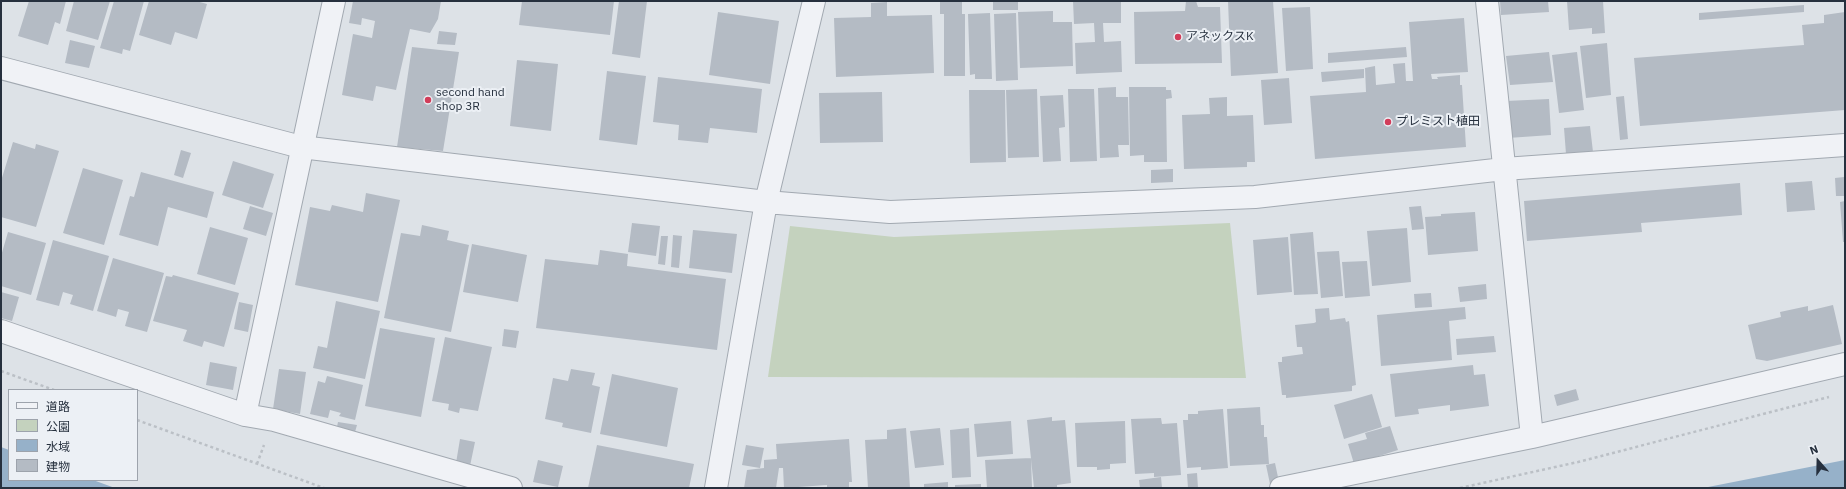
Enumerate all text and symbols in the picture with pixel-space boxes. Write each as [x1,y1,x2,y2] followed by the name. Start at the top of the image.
[1186,30,1254,44] place label: アネックスK
[1173,32,1183,42] marker: アネックスK
[436,86,505,114] place label: second hand shop 3R
[423,95,433,105] marker: second hand shop 3R
[1396,115,1480,129] place label: プレミスト植田
[1383,117,1393,127] marker: プレミスト植田
[8,389,138,481] legend
[46,399,70,414] text: 道路
[46,419,70,434] text: 公園
[46,439,70,454] text: 水域
[1798,441,1838,481] north arrow
[1808,442,1820,458] text: N
[46,459,70,474] text: 建物

